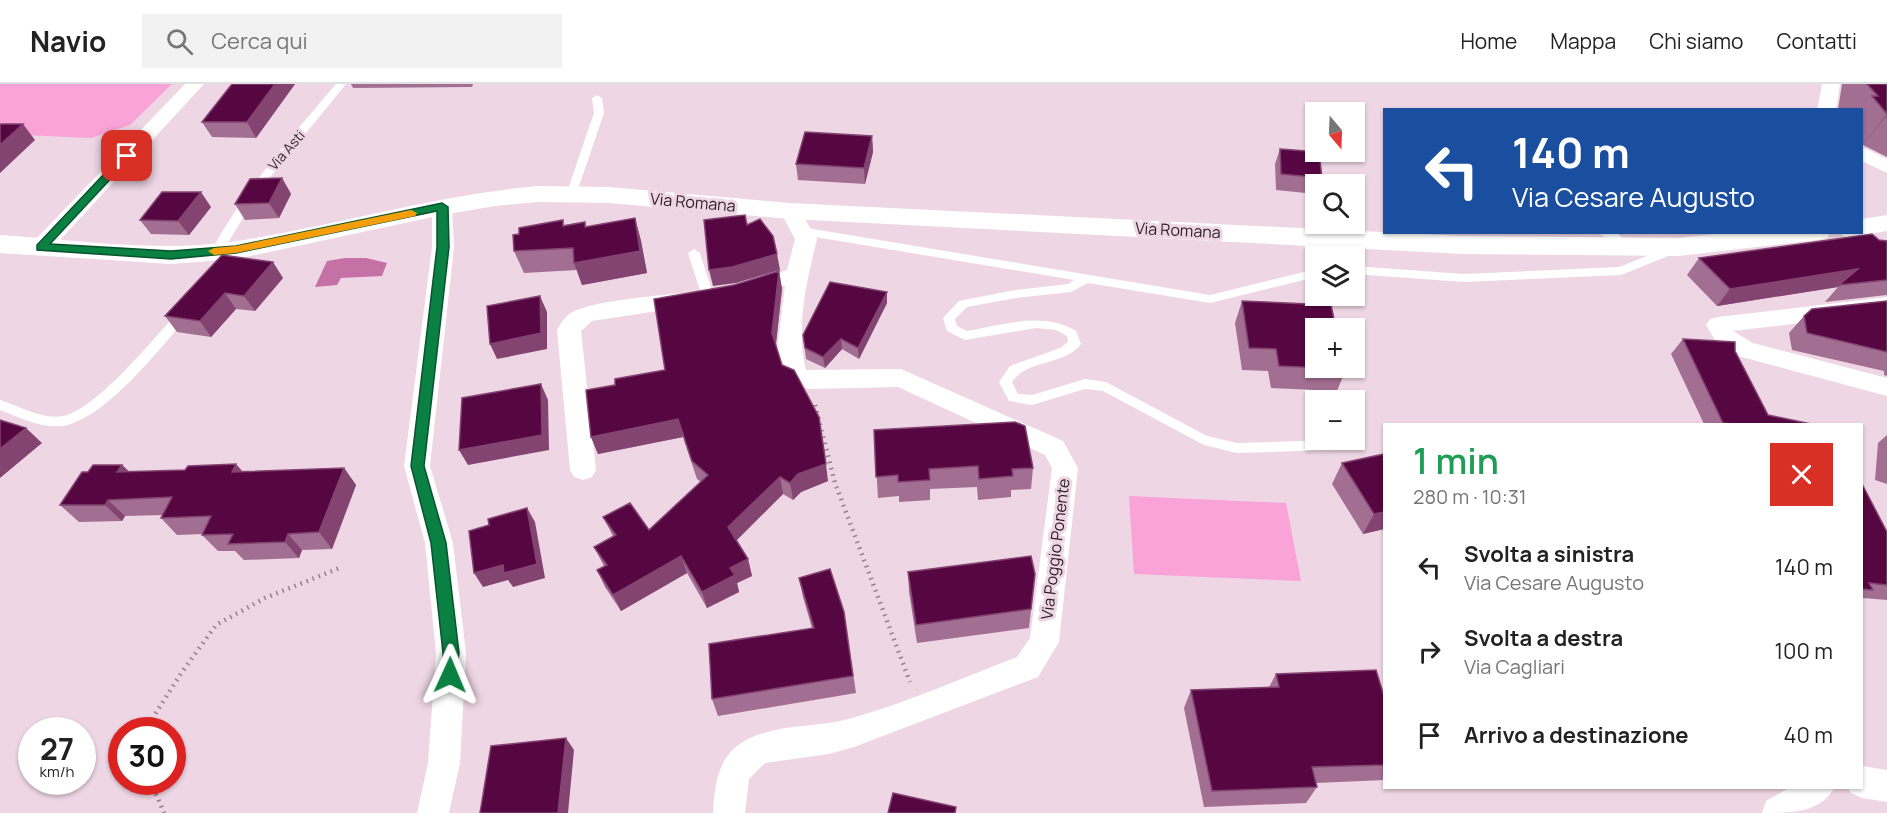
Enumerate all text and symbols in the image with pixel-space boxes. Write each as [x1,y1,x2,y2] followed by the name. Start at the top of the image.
[142,14,562,68] search box
[30,22,106,60] text: Navio
[163,25,196,58] icon: search
[211,26,308,56] text: Cerca qui
[1460,27,1517,55] text: Home
[1550,27,1616,55] text: Mappa
[1649,27,1744,55] text: Chi siamo
[1777,27,1857,55] text: Contatti
[1305,102,1365,162] north arrow
[1305,102,1365,450] map controls
[1512,123,1630,181] text: 140 m
[263,126,309,174] street label: Via Asti
[101,130,152,181] pin
[1413,132,1491,210] icon: left
[110,139,143,172] icon: arrive
[1305,174,1365,234] button: search
[1512,178,1755,215] text: Via Cesare Augusto
[649,187,737,217] street label: Via Romana
[1135,217,1221,243] street label: Via Romana
[1305,246,1365,306] button: layers
[1305,318,1365,378] button: +
[1305,390,1365,450] button: −
[1413,436,1499,485] text: 1 min
[1770,443,1833,506] button: close
[1035,477,1075,621] street label: Via Poggio Ponente
[1413,483,1527,510] text: 280 m · 10:31
[1464,539,1634,569] text: Svolta a sinistra
[1413,551,1446,584] icon: left
[1775,552,1833,582] text: 140 m
[1464,569,1644,596] text: Via Cesare Augusto
[1464,623,1623,653] text: Svolta a destra
[1413,635,1446,668] icon: right
[1775,636,1833,666] text: 100 m
[418,643,482,707] position arrow
[1464,653,1565,680] text: Via Cagliari
[108,717,186,795] speed limit sign: 30
[1413,719,1446,752] icon: arrive
[1464,720,1688,750] text: Arrivo a destinazione
[1784,720,1833,750] text: 40 m
[40,728,74,769] text: 27
[40,761,74,782] text: km/h

